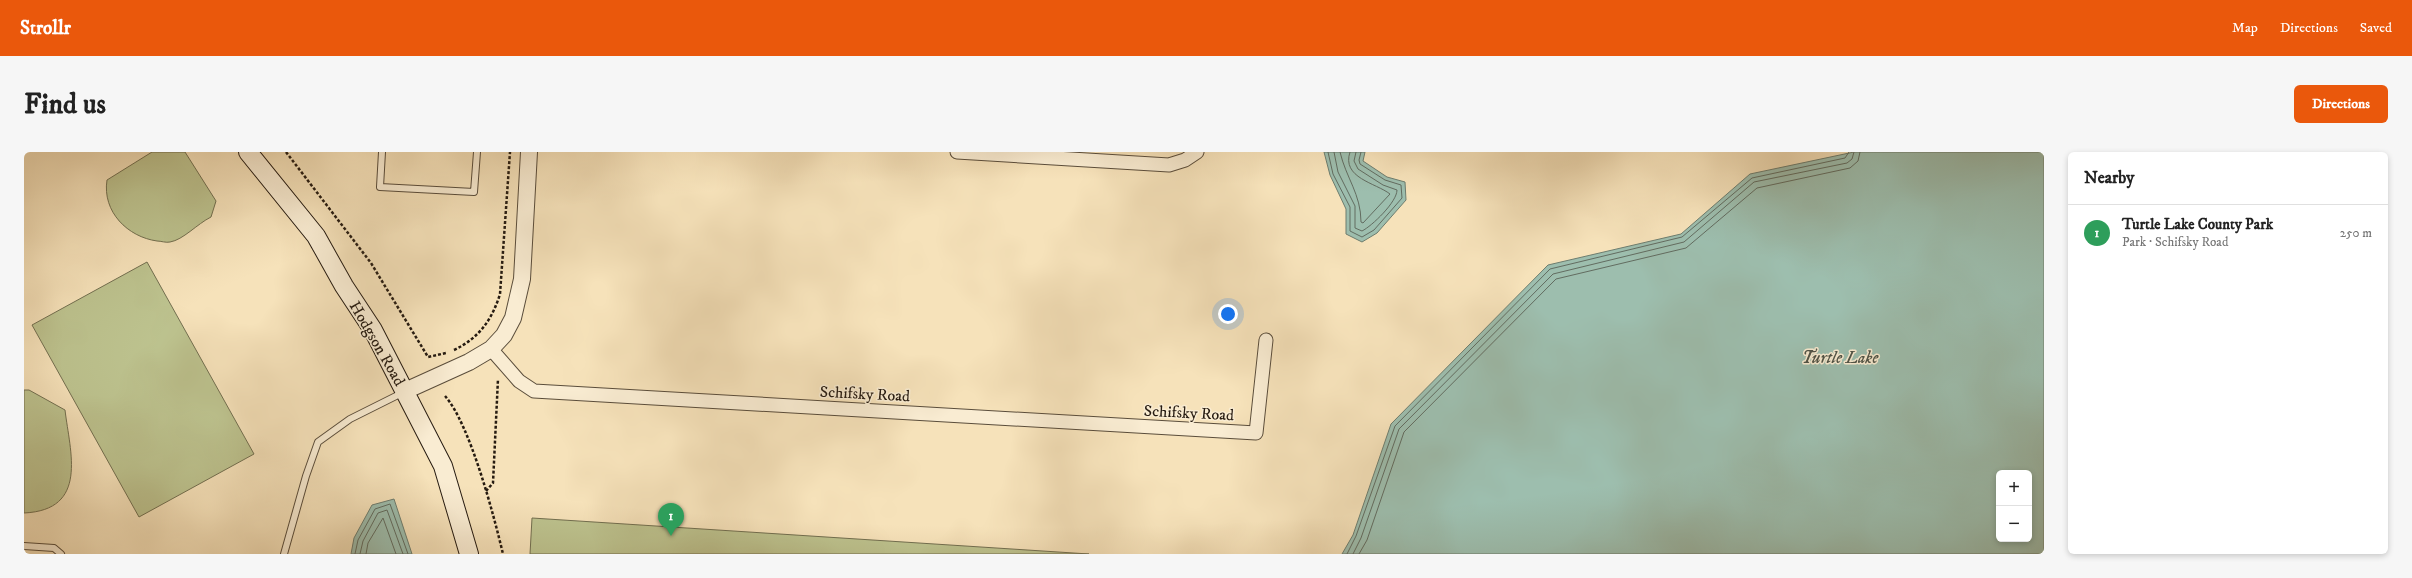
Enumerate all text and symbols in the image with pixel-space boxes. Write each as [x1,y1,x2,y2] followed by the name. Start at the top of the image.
[20,17,71,40] text: Strollr
[2232,19,2258,37] text: Map
[2280,19,2338,37] text: Directions
[2360,19,2392,37] text: Saved
[2294,85,2388,123] button: Directions
[24,87,106,122] text: Find us
[2084,167,2134,189] text: Nearby
[2122,215,2273,234] text: Turtle Lake County Park
[2095,225,2099,241] text: 1
[2340,225,2372,241] text: 250 m
[2122,234,2228,250] text: Park · Schifsky Road
[345,297,409,390] street label: Hodgson Road
[1218,304,1238,324] your location
[1802,347,1879,369] water label: Turtle Lake
[819,382,911,406] street label: Schifsky Road
[1143,401,1235,425] street label: Schifsky Road
[1996,470,2032,542] map controls
[1996,470,2032,506] button: +
[658,503,684,536] pin: 1
[1996,506,2032,542] button: −

